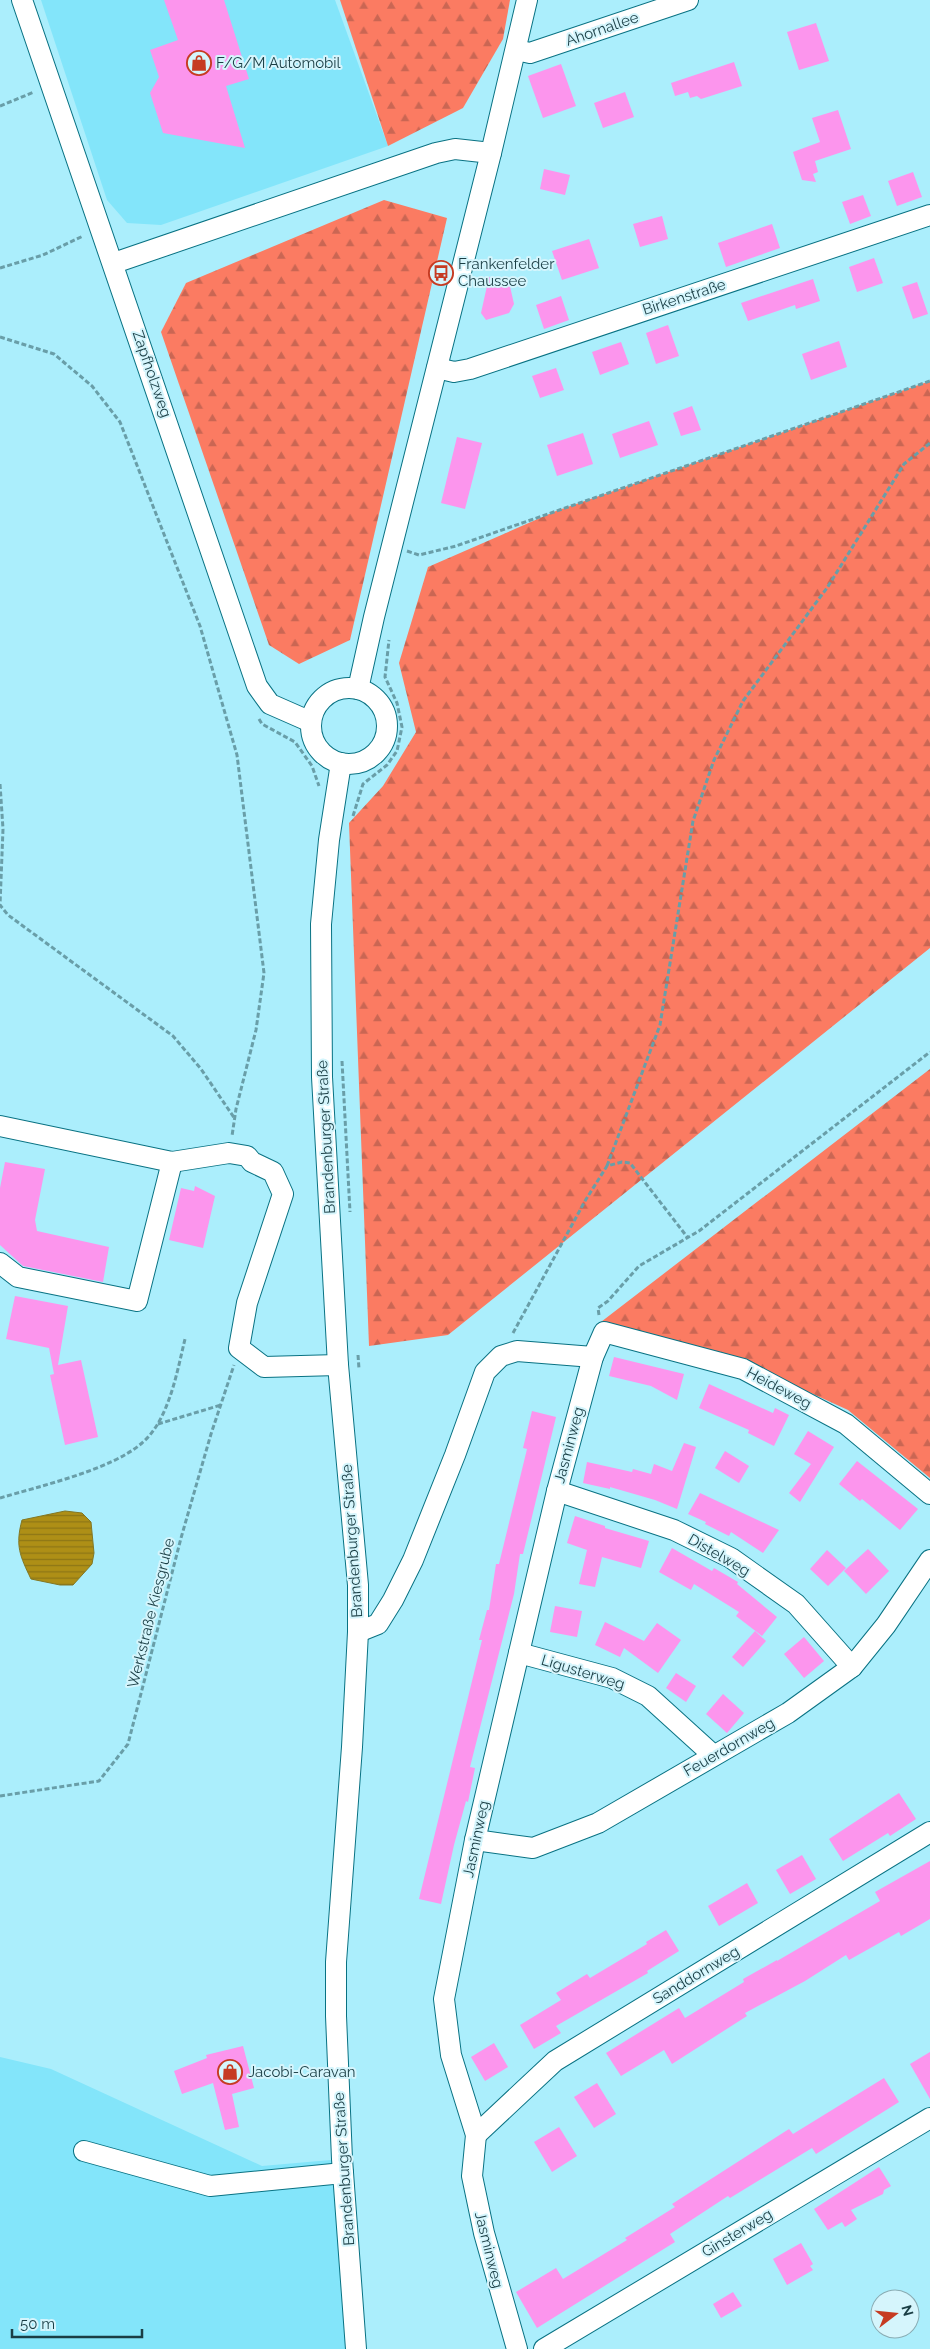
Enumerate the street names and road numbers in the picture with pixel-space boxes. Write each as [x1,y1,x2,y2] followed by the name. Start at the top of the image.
[563,8,641,50] street label: Ahornallee
[640,275,728,319] street label: Birkenstraße
[129,328,175,420] street label: Zapfholzweg
[313,1060,339,1214] street label: Brandenburger Straße
[743,1363,815,1413] street label: Heideweg
[550,1405,588,1485] street label: Jasminweg
[338,1464,366,1618] street label: Brandenburger Straße
[685,1530,753,1580] street label: Distelweg
[124,1536,178,1690] street label: Werkstraße Kiesgrube
[539,1651,627,1693] street label: Ligusterweg
[680,1714,778,1780] street label: Feuerdornweg
[459,1799,493,1879] street label: Jasminweg
[650,1942,742,2008] street label: Sanddornweg
[330,2092,358,2246] street label: Brandenburger Straße
[699,2205,775,2261] street label: Ginsterweg
[471,2210,507,2290] street label: Jasminweg

